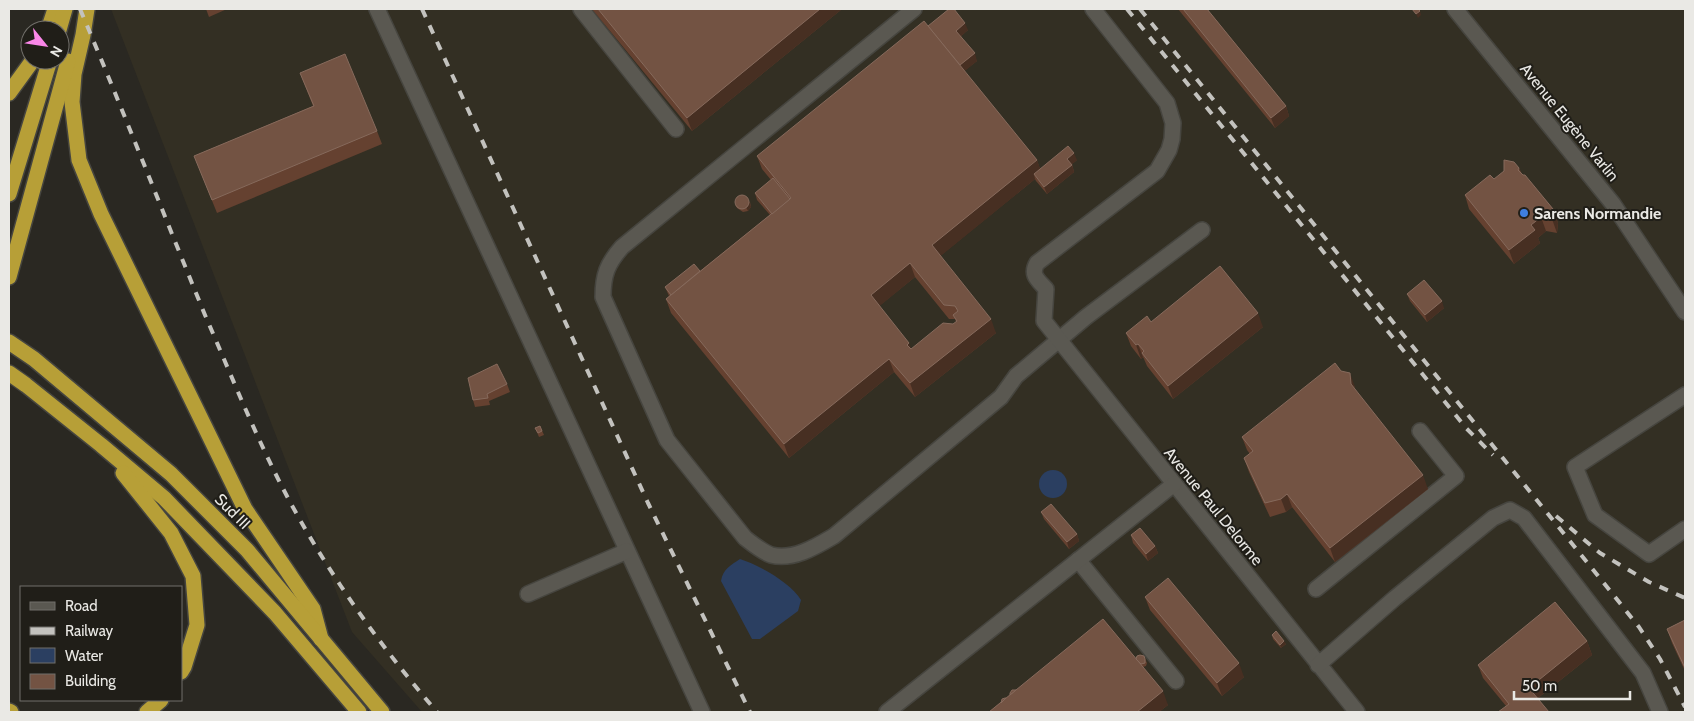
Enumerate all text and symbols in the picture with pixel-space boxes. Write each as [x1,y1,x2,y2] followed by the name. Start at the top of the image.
[20,20,70,70] north arrow
[46,43,67,60] text: N
[1516,60,1623,185] street label: Avenue Eugène Varlin
[1534,204,1661,223] place label: Sarens Normandie
[1518,207,1530,219] marker: Sarens Normandie
[1160,444,1267,569] street label: Avenue Paul Delorme
[211,490,254,533] street label: Sud III
[20,586,182,701] legend
[65,597,98,615] text: Road
[65,622,114,640] text: Railway
[65,647,103,665] text: Water
[1514,668,1630,700] scale bar
[65,672,116,690] text: Building
[1522,677,1557,695] text: 50 m

